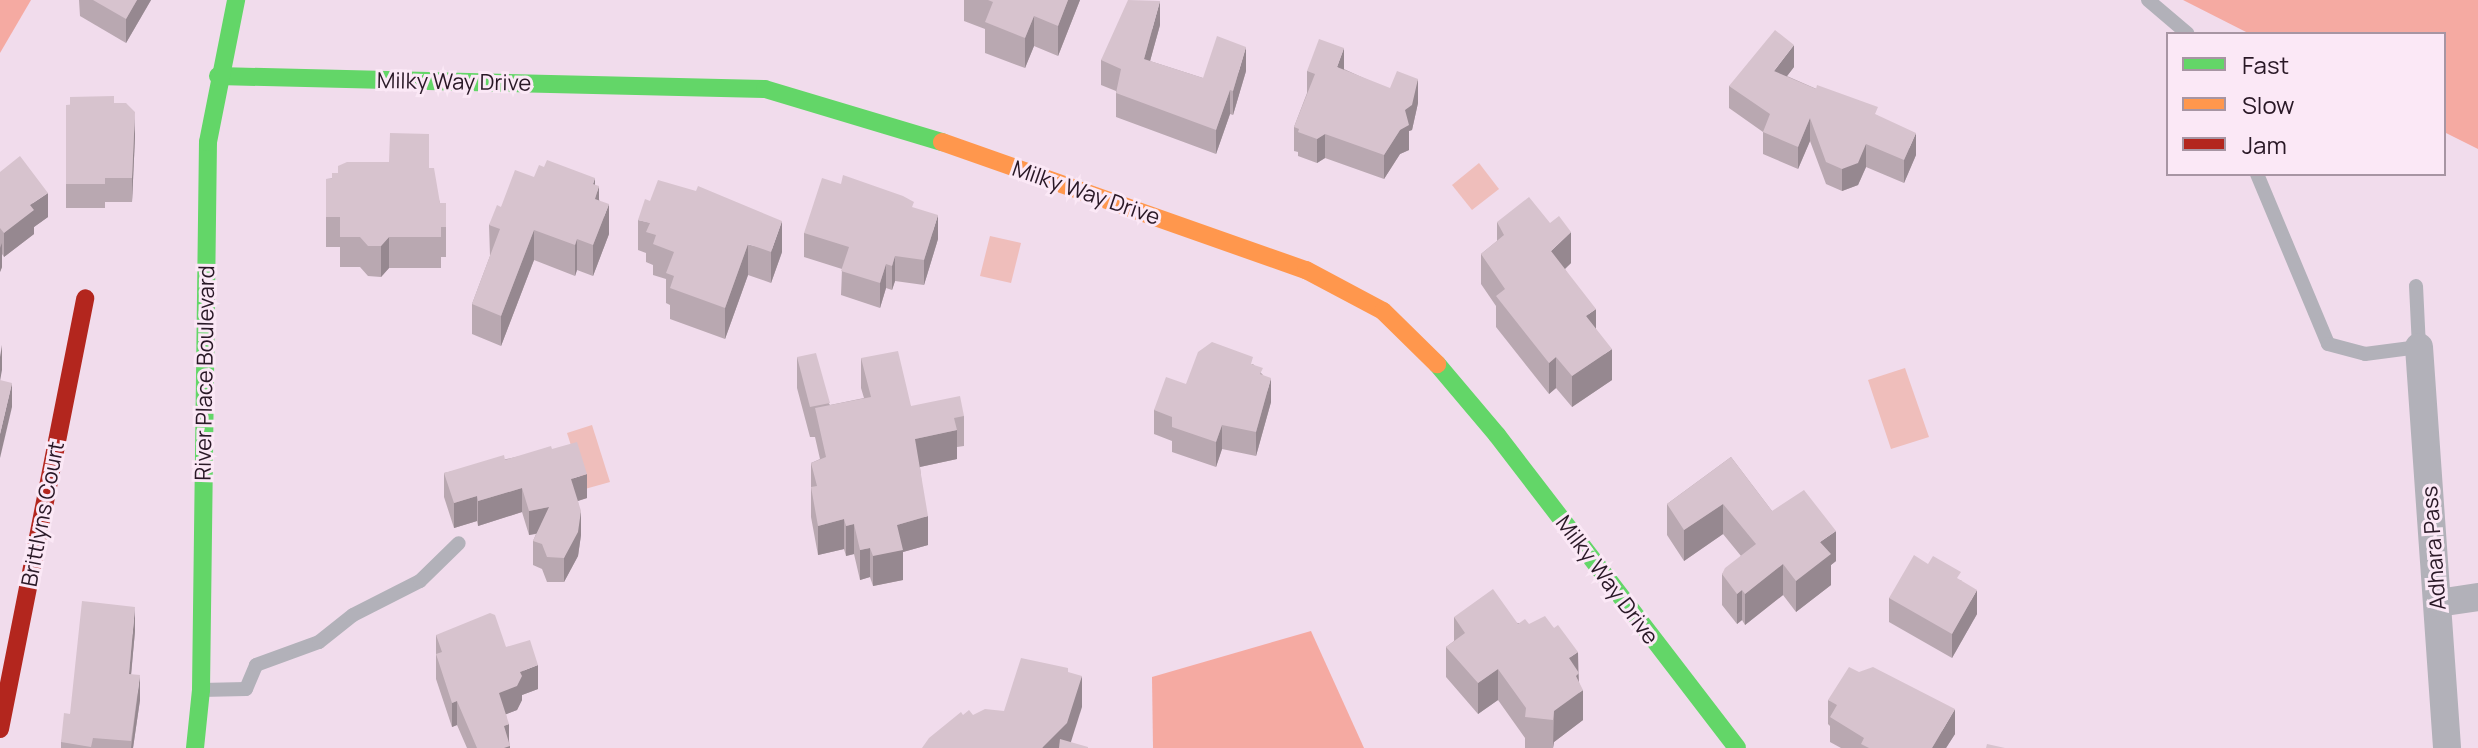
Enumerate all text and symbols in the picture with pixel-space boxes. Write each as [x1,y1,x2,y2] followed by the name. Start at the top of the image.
[2166,32,2446,176] legend
[2242,48,2289,81] text: Fast
[377,67,531,97] street label: Milky Way Drive
[2242,88,2295,121] text: Slow
[2242,128,2287,161] text: Jam
[1009,155,1163,231] street label: Milky Way Drive
[190,265,220,481] street label: River Place Boulevard
[16,439,70,589] street label: Brittlyns Court
[2416,485,2452,611] street label: Adhara Pass
[1550,510,1664,650] street label: Milky Way Drive

